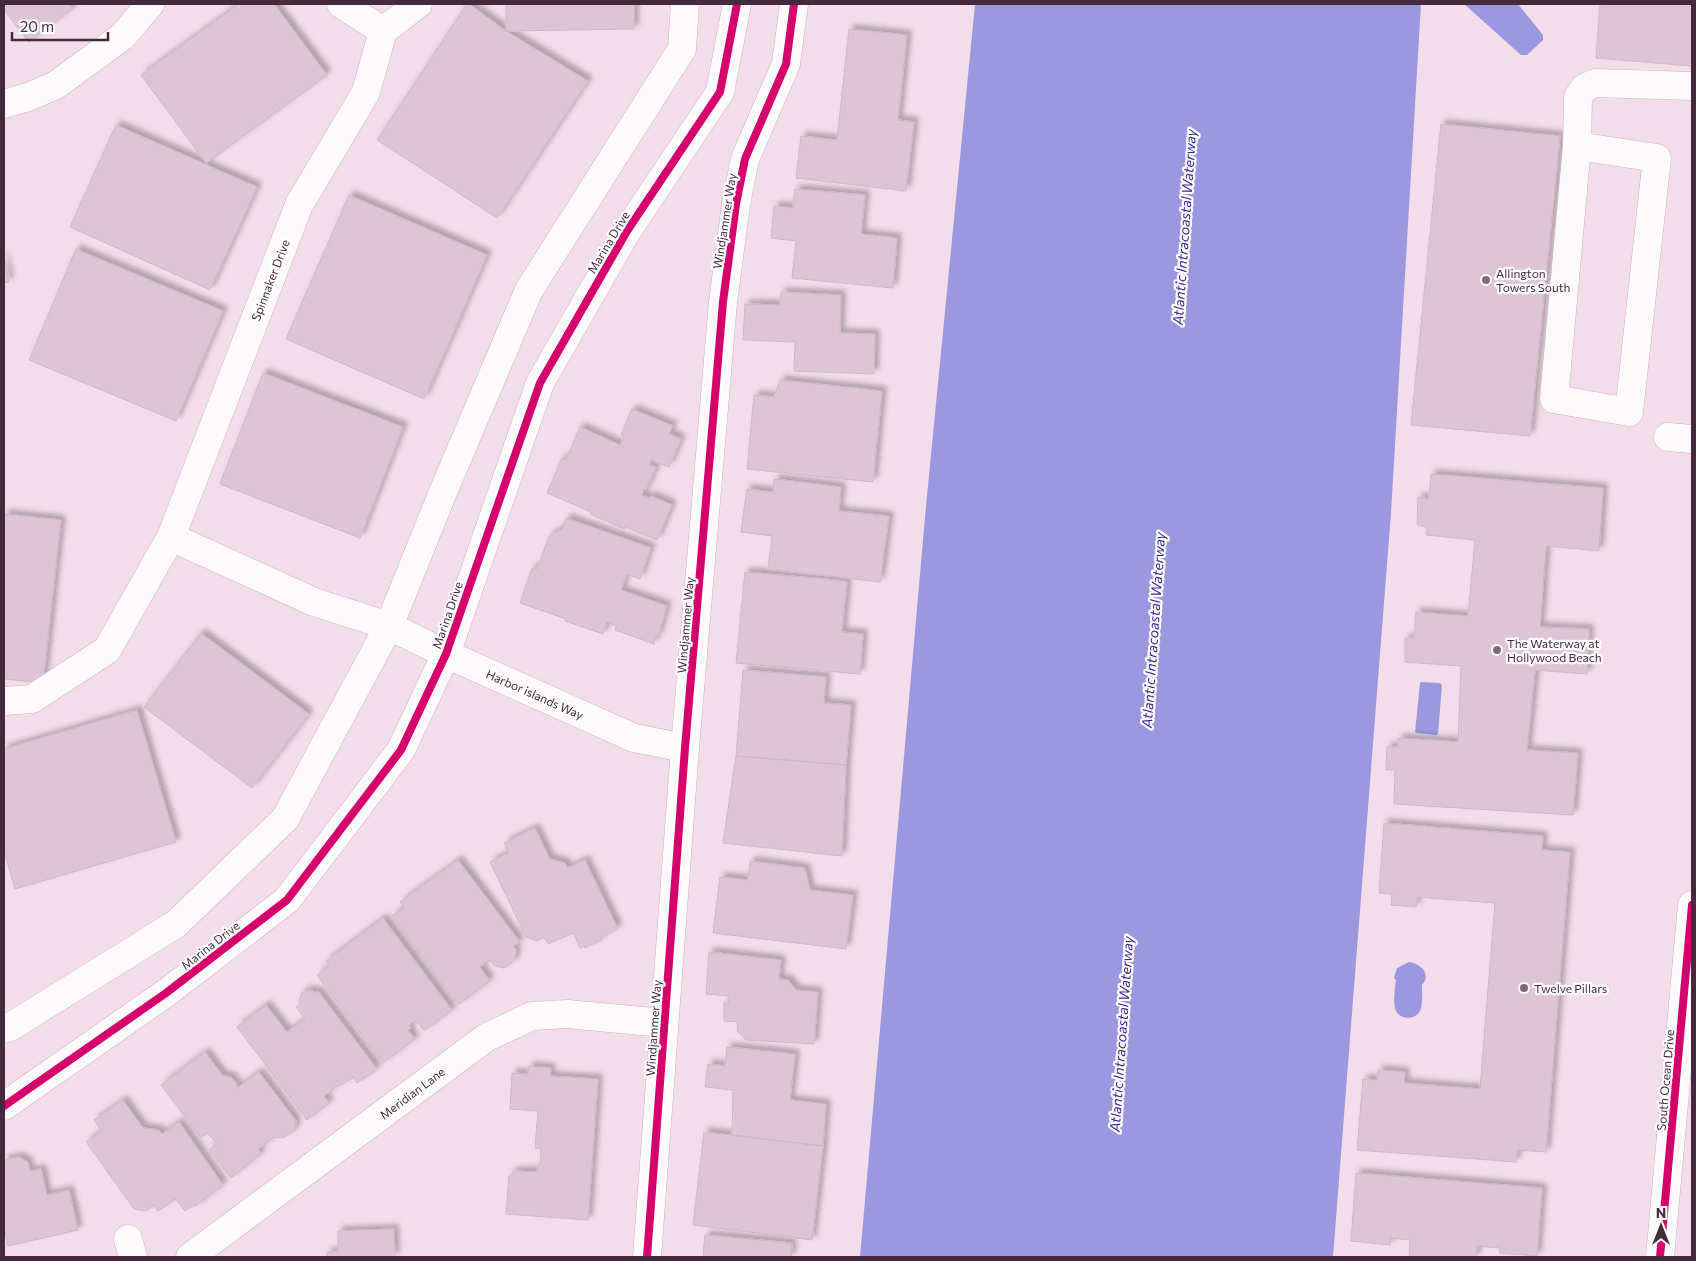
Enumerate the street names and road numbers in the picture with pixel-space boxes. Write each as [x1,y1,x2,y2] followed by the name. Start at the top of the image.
[710,172,738,270] street label: Windjammer Way
[584,208,632,276] street label: Marina Drive
[248,237,292,323] street label: Spinnaker Drive
[674,576,696,674] street label: Windjammer Way
[429,580,465,650] street label: Marina Drive
[484,666,586,722] street label: Harbor islands Way
[178,918,242,972] street label: Marina Drive
[643,979,663,1077] street label: Windjammer Way
[1654,1029,1676,1131] street label: South Ocean Drive
[377,1064,447,1122] street label: Meridian Lane

